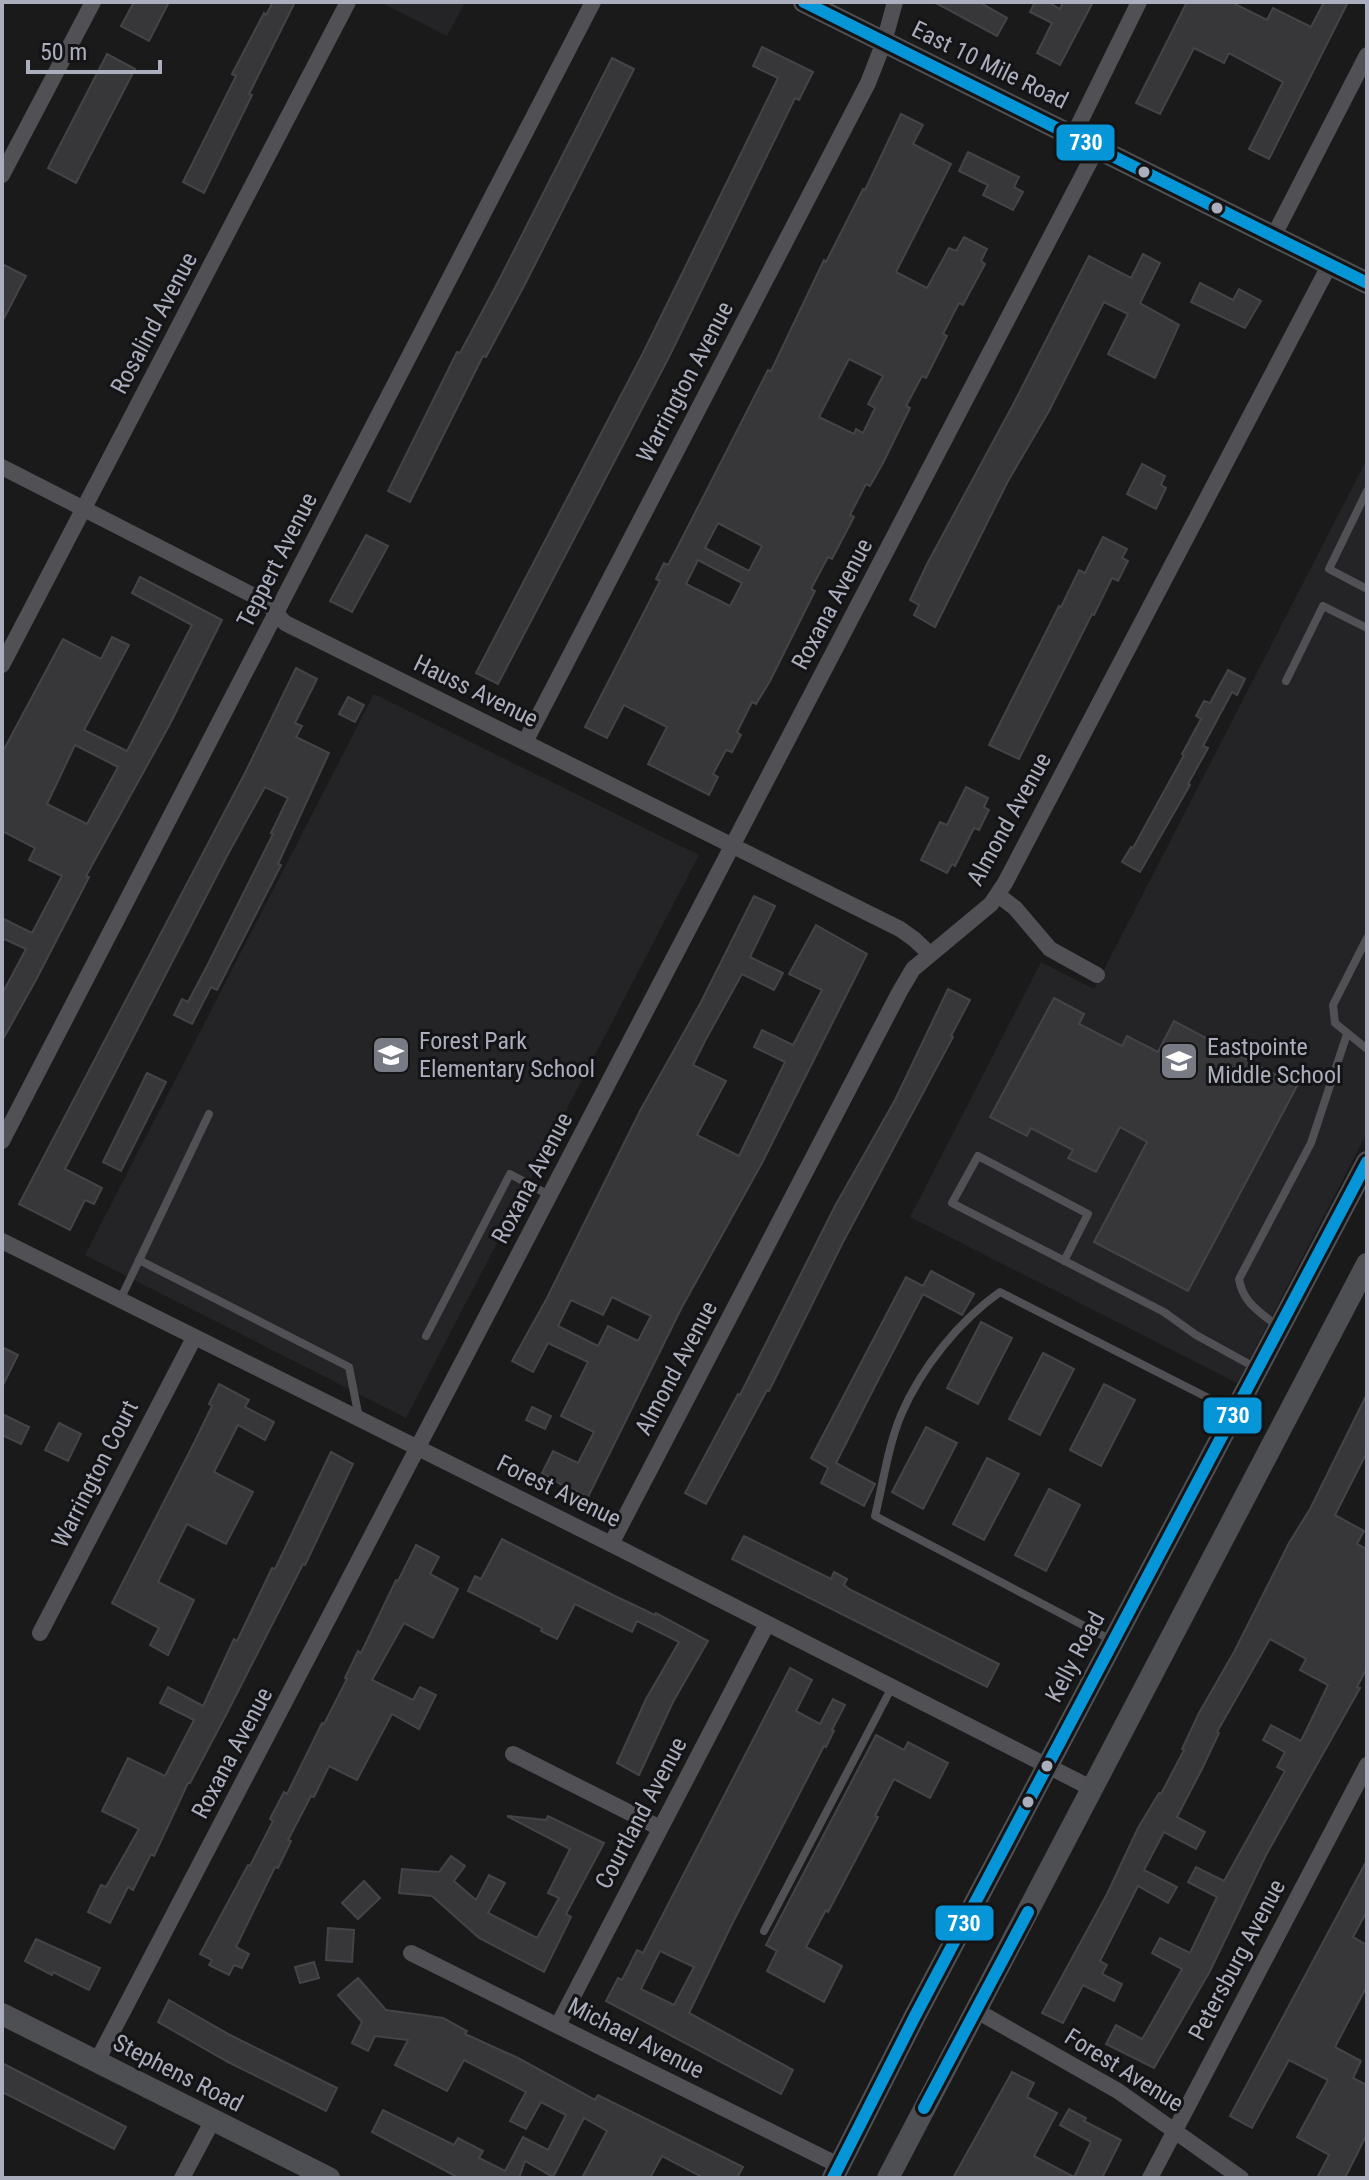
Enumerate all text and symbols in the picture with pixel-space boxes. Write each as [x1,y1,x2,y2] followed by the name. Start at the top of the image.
[907,15,1073,115] street label: East 10 Mile Road
[28,24,160,74] scale bar
[40,38,87,66] text: 50 m
[1055,123,1116,162] line badge: 730
[1069,130,1103,155] text: 730
[1136,164,1152,180] unlabelled marker
[1209,200,1225,216] unlabelled marker
[105,247,203,399] street label: Rosalind Avenue
[631,297,739,467] street label: Warrington Avenue
[231,488,323,632] street label: Teppert Avenue
[786,534,878,674] street label: Roxana Avenue
[409,649,543,733] street label: Hauss Avenue
[961,748,1057,890] street label: Almond Avenue
[419,1027,595,1083] place label: Forest Park Elementary School
[1207,1033,1341,1089] place label: Eastpointe Middle School
[370,1034,412,1076] school or university icon: Forest Park Elementary School
[1158,1040,1200,1082] school or university icon: Eastpointe Middle School
[486,1108,578,1248] street label: Roxana Avenue
[629,1296,723,1440] street label: Almond Avenue
[46,1396,144,1552] street label: Warrington Court
[1202,1396,1263,1435] line badge: 730
[1216,1403,1250,1428] text: 730
[492,1449,626,1533] street label: Forest Avenue
[1039,1607,1111,1707] street label: Kelly Road
[186,1683,278,1823] street label: Roxana Avenue
[589,1733,693,1893] street label: Courtland Avenue
[1039,1758,1055,1774] unlabelled marker
[1020,1794,1036,1810] unlabelled marker
[1183,1875,1291,2045] street label: Petersburg Avenue
[934,1904,995,1942] line badge: 730
[947,1911,981,1936] text: 730
[563,1992,709,2084] street label: Michael Avenue
[1060,2023,1188,2117] street label: Forest Avenue
[108,2028,248,2118] street label: Stephens Road

